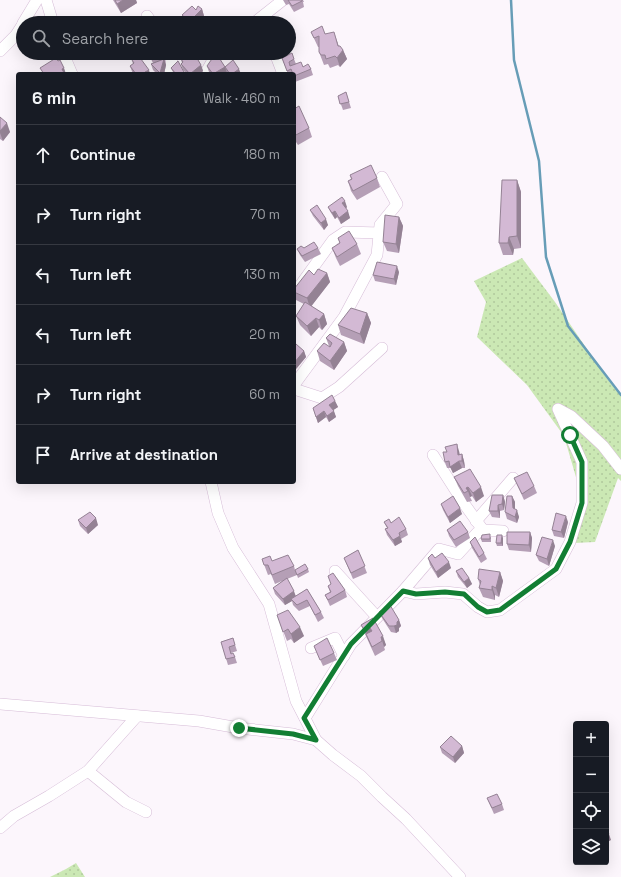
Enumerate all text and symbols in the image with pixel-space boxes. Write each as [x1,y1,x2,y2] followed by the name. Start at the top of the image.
[16,16,296,60] search box
[30,27,52,49] icon: search
[62,29,148,48] text: Search here
[32,87,76,109] text: 6 min
[203,90,280,107] text: Walk · 460 m
[32,144,54,166] icon: ahead
[70,145,136,164] text: Continue
[244,146,280,163] text: 180 m
[32,204,54,226] icon: right
[70,205,141,224] text: Turn right
[250,206,280,223] text: 70 m
[32,264,54,286] icon: left
[70,265,132,284] text: Turn left
[244,266,280,283] text: 130 m
[32,324,54,346] icon: left
[70,325,132,344] text: Turn left
[249,326,280,343] text: 20 m
[32,384,54,406] icon: right
[70,385,141,404] text: Turn right
[249,386,280,403] text: 60 m
[561,426,579,444] route start
[32,444,54,466] icon: arrive
[70,445,218,464] text: Arrive at destination
[230,719,248,737] route end
[573,721,609,865] map controls
[573,721,609,757] button: +
[573,757,609,793] button: −
[573,793,609,829] button: locate
[573,829,609,865] button: layers

